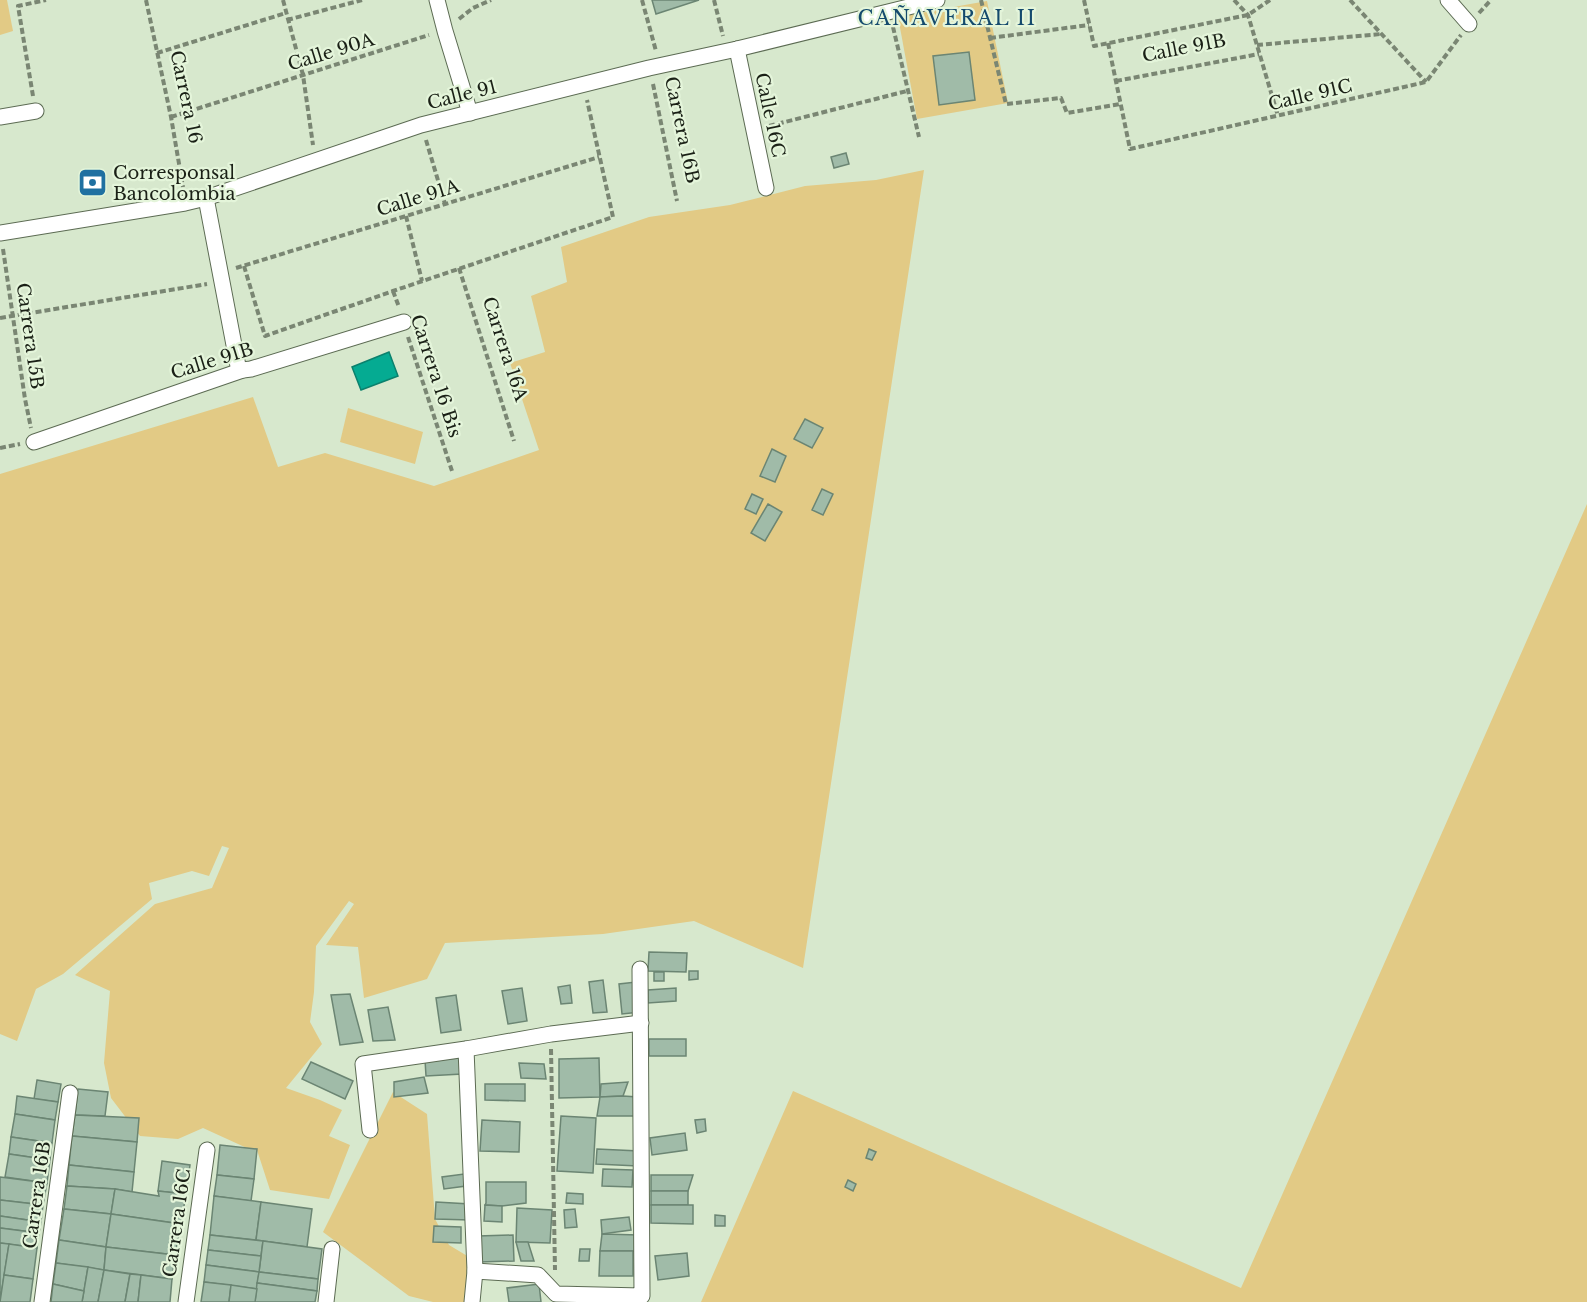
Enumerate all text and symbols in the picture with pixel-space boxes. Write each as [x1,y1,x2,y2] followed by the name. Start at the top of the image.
[858,5,1036,30] district label: CAÑAVERAL II
[285,28,378,76] street label: Calle 90A
[1140,29,1228,67] street label: Calle 91B
[165,48,207,146] street label: Carrera 16
[750,71,790,159] street label: Calle 16C
[660,75,704,185] street label: Carrera 16B
[1266,75,1354,115] street label: Calle 91C
[425,76,499,114] street label: Calle 91
[113,162,235,205] place label: Corresponsal Bancolombia
[76,167,108,199] bank icon: Corresponsal Bancolombia
[374,175,463,221] street label: Calle 91A
[12,281,48,391] street label: Carrera 15B
[478,294,533,405] street label: Carrera 16A
[406,312,466,440] street label: Carrera 16 Bis
[168,338,256,384] street label: Calle 91B
[19,1140,55,1250] street label: Carrera 16B
[159,1167,195,1279] street label: Carrera 16C

